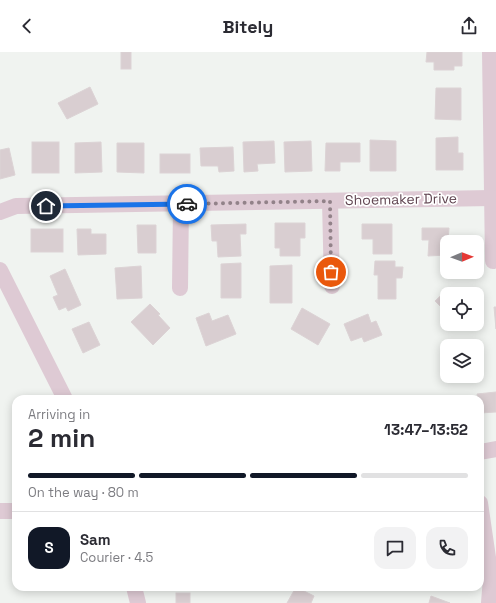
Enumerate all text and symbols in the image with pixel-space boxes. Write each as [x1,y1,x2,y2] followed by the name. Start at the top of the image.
[16,15,38,37] icon: back
[223,15,273,38] text: Bitely
[458,15,480,37] icon: share
[167,184,207,224] courier
[29,189,63,223] pin
[345,189,457,209] street label: Shoemaker Drive
[176,193,198,215] icon: car
[35,195,57,217] icon: home
[440,235,484,279] north arrow
[440,235,484,383] map controls
[314,255,348,289] pin
[320,261,342,283] icon: bag
[440,287,484,331] button: locate
[440,339,484,383] button: layers
[28,406,90,423] text: Arriving in
[384,420,468,439] text: 13:47–13:52
[28,421,95,455] text: 2 min
[28,484,139,501] text: On the way · 80 m
[374,527,416,569] button: chat
[426,527,468,569] button: phone
[80,530,111,549] text: Sam
[44,538,54,557] text: S
[80,549,153,566] text: Courier · 4.5

